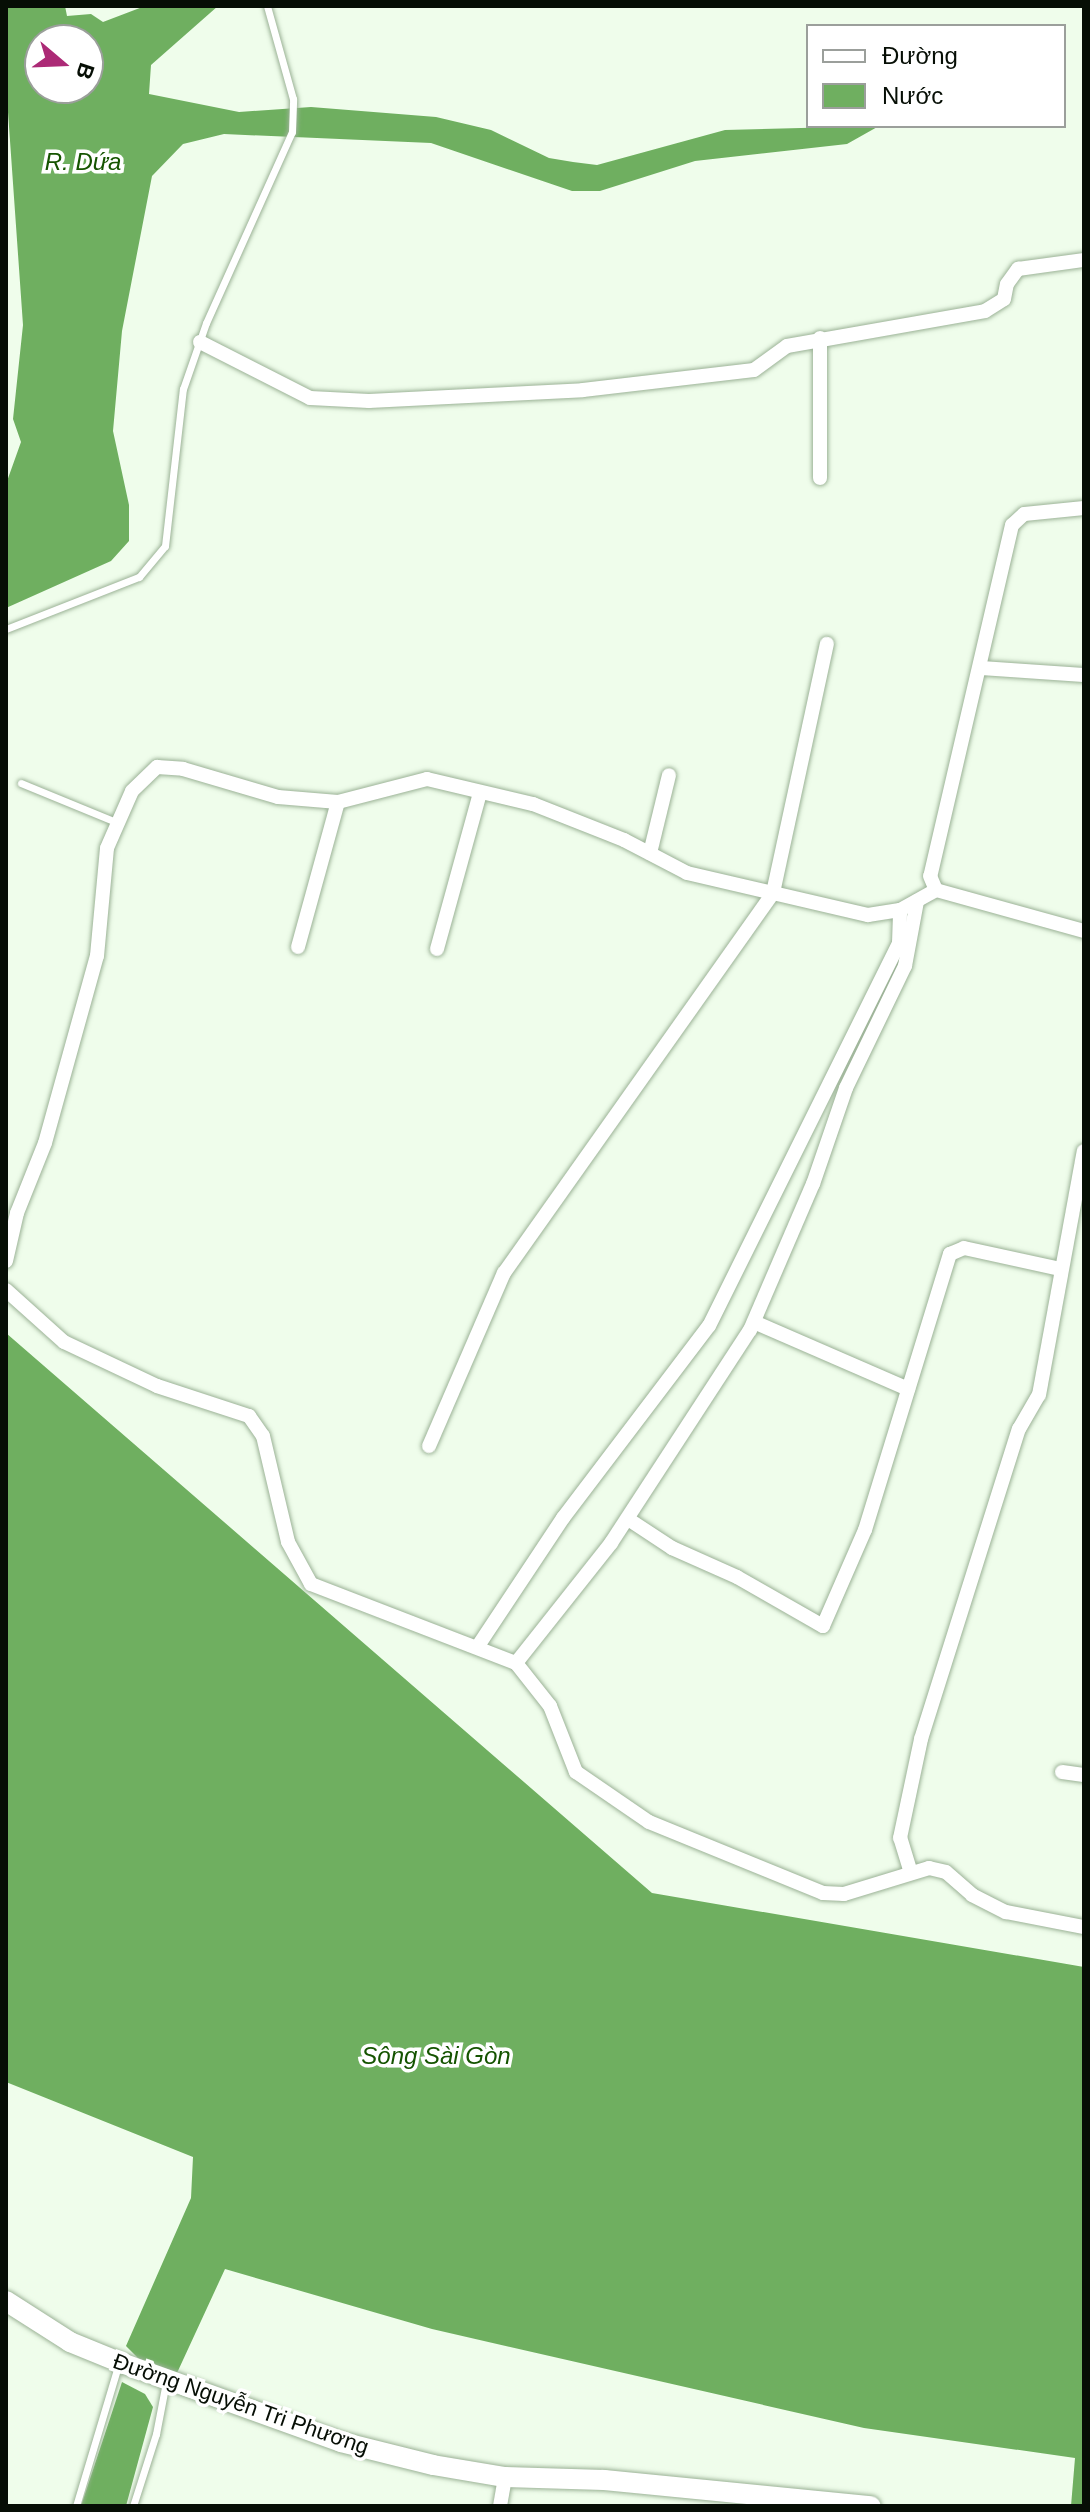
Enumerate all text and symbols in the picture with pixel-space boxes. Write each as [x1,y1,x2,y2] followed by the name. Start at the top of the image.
[24,24,104,104] north arrow
[806,24,1066,128] legend
[882,42,958,69] text: Đường
[71,60,100,83] text: B
[882,82,943,109] text: Nước
[45,148,121,176] water label: R. Dứa
[361,2042,511,2070] water label: Sông Sài Gòn
[110,2348,372,2460] street label: Đường Nguyễn Tri Phương

